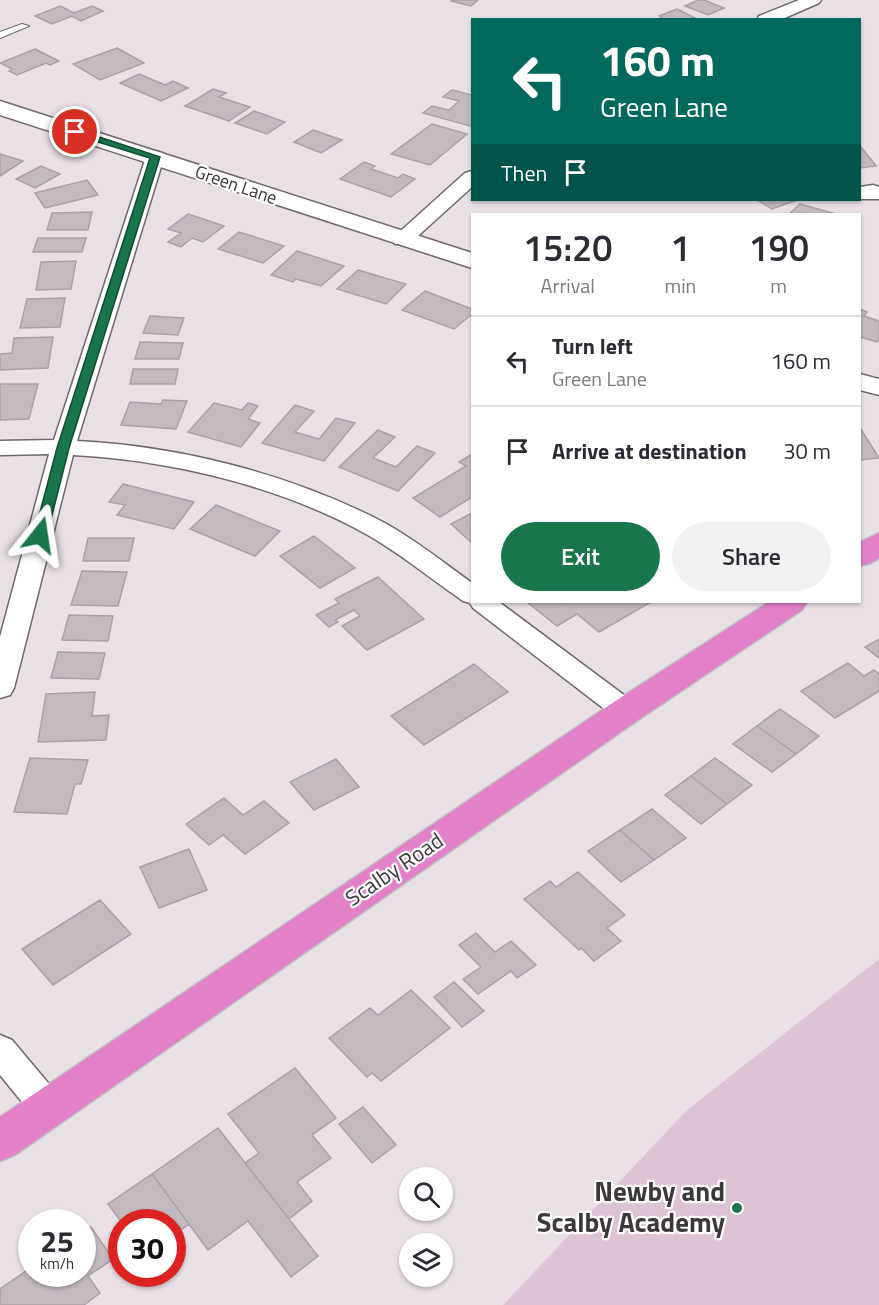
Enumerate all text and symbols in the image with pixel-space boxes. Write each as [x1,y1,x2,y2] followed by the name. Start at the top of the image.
[600,28,715,92] text: 160 m
[501,42,579,120] icon: left
[600,86,728,127] text: Green Lane
[49,106,100,157] pin
[58,115,91,148] icon: arrive
[501,156,547,190] text: Then
[559,156,592,189] icon: arrive
[191,158,281,211] street label: Green Lane
[523,220,612,275] text: 15:20
[670,220,690,275] text: 1
[748,220,809,275] text: 190
[541,270,595,301] text: Arrival
[664,270,696,301] text: min
[770,270,787,301] text: m
[552,329,633,363] text: Turn left
[771,344,831,378] text: 160 m
[501,345,534,378] icon: left
[552,363,647,394] text: Green Lane
[552,434,747,468] text: Arrive at destination
[783,434,831,468] text: 30 m
[501,435,534,468] icon: arrive
[8.0,503,72.0,567] position arrow
[501,522,660,591] button: Exit
[672,522,831,591] button: Share
[338,824,450,914] street label: Scalby Road
[399,1167,453,1287] map controls
[399,1167,453,1221] button: search
[537,1170,725,1242] place label: Newby and Scalby Academy
[730,1201,744,1215] marker: Newby and Scalby Academy
[108,1209,186,1287] speed limit sign: 30
[40,1218,74,1264] text: 25
[399,1233,453,1287] button: layers
[40,1252,74,1275] text: km/h

